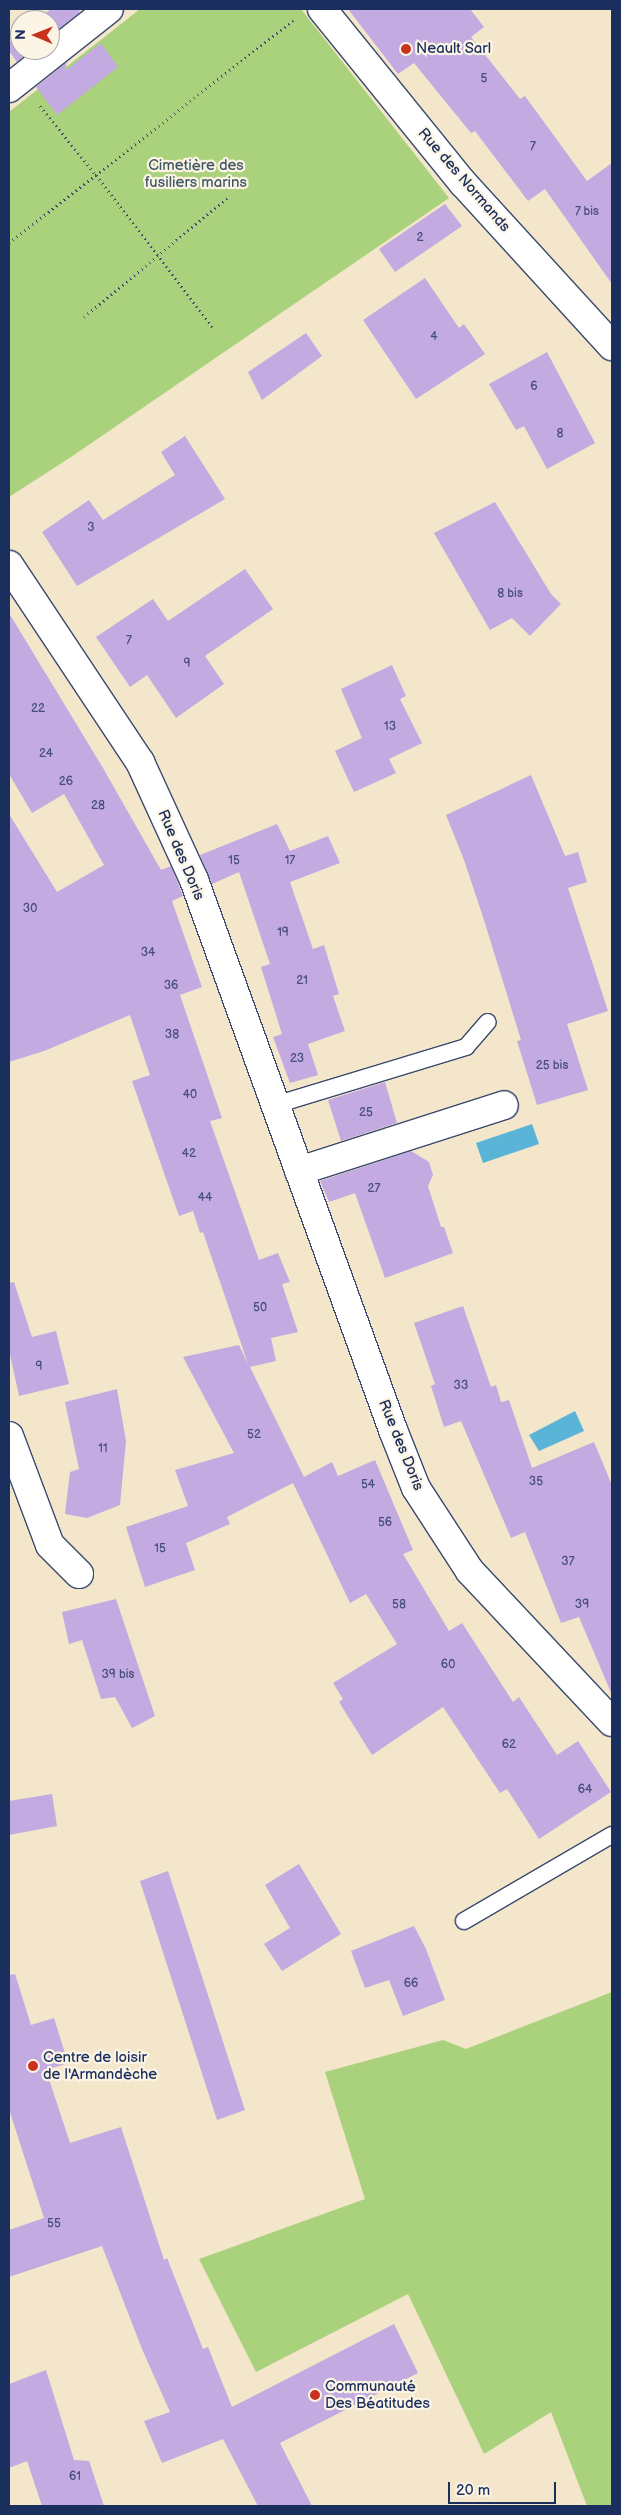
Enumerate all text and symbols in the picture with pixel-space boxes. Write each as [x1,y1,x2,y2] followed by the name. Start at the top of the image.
[10,10,60,60] north arrow
[12,29,29,40] text: N
[416,40,491,58] place label: Neault Sarl
[400,43,412,55] marker: Neault Sarl
[481,72,487,86] house number: 5
[414,124,514,236] street label: Rue des Normands
[530,140,536,154] house number: 7
[145,156,247,191] park label: Cimetière des fusiliers marins
[575,205,599,219] house number: 7 bis
[416,231,424,245] house number: 2
[430,330,438,344] house number: 4
[530,380,538,394] house number: 6
[557,427,563,441] house number: 8
[87,521,95,535] house number: 3
[497,587,523,601] house number: 8 bis
[126,634,132,648] house number: 7
[184,657,190,671] house number: 9
[31,702,45,716] house number: 22
[384,720,396,734] house number: 13
[39,747,53,761] house number: 24
[59,775,73,789] house number: 26
[91,799,105,813] house number: 28
[154,807,208,903] street label: Rue des Doris
[228,854,240,868] house number: 15
[285,854,295,868] house number: 17
[23,902,37,916] house number: 30
[277,926,289,940] house number: 19
[141,946,155,960] house number: 34
[296,974,308,988] house number: 21
[164,979,178,993] house number: 36
[165,1028,179,1042] house number: 38
[290,1052,304,1066] house number: 23
[536,1059,568,1073] house number: 25 bis
[183,1088,197,1102] house number: 40
[359,1106,373,1120] house number: 25
[182,1147,196,1161] house number: 42
[368,1182,380,1196] house number: 27
[198,1191,212,1205] house number: 44
[253,1301,267,1315] house number: 50
[36,1360,42,1374] house number: 9
[454,1379,468,1393] house number: 33
[375,1397,427,1493] street label: Rue des Doris
[247,1428,261,1442] house number: 52
[98,1442,108,1456] house number: 11
[529,1475,543,1489] house number: 35
[361,1478,375,1492] house number: 54
[378,1516,392,1530] house number: 56
[154,1542,166,1556] house number: 15
[561,1555,575,1569] house number: 37
[392,1598,406,1612] house number: 58
[575,1598,589,1612] house number: 39
[441,1658,455,1672] house number: 60
[101,1668,135,1682] house number: 39 bis
[502,1738,516,1752] house number: 62
[578,1783,592,1797] house number: 64
[404,1977,418,1991] house number: 66
[43,2048,157,2083] place label: Centre de loisir de l'Armandèche
[27,2060,39,2072] marker: Centre de loisir de l'Armandèche
[47,2217,61,2231] house number: 55
[325,2377,430,2412] place label: Communauté Des Béatitudes
[309,2389,321,2401] marker: Communauté Des Béatitudes
[69,2470,81,2484] house number: 61
[451,2472,558,2504] scale bar
[456,2481,490,2500] text: 20 m

